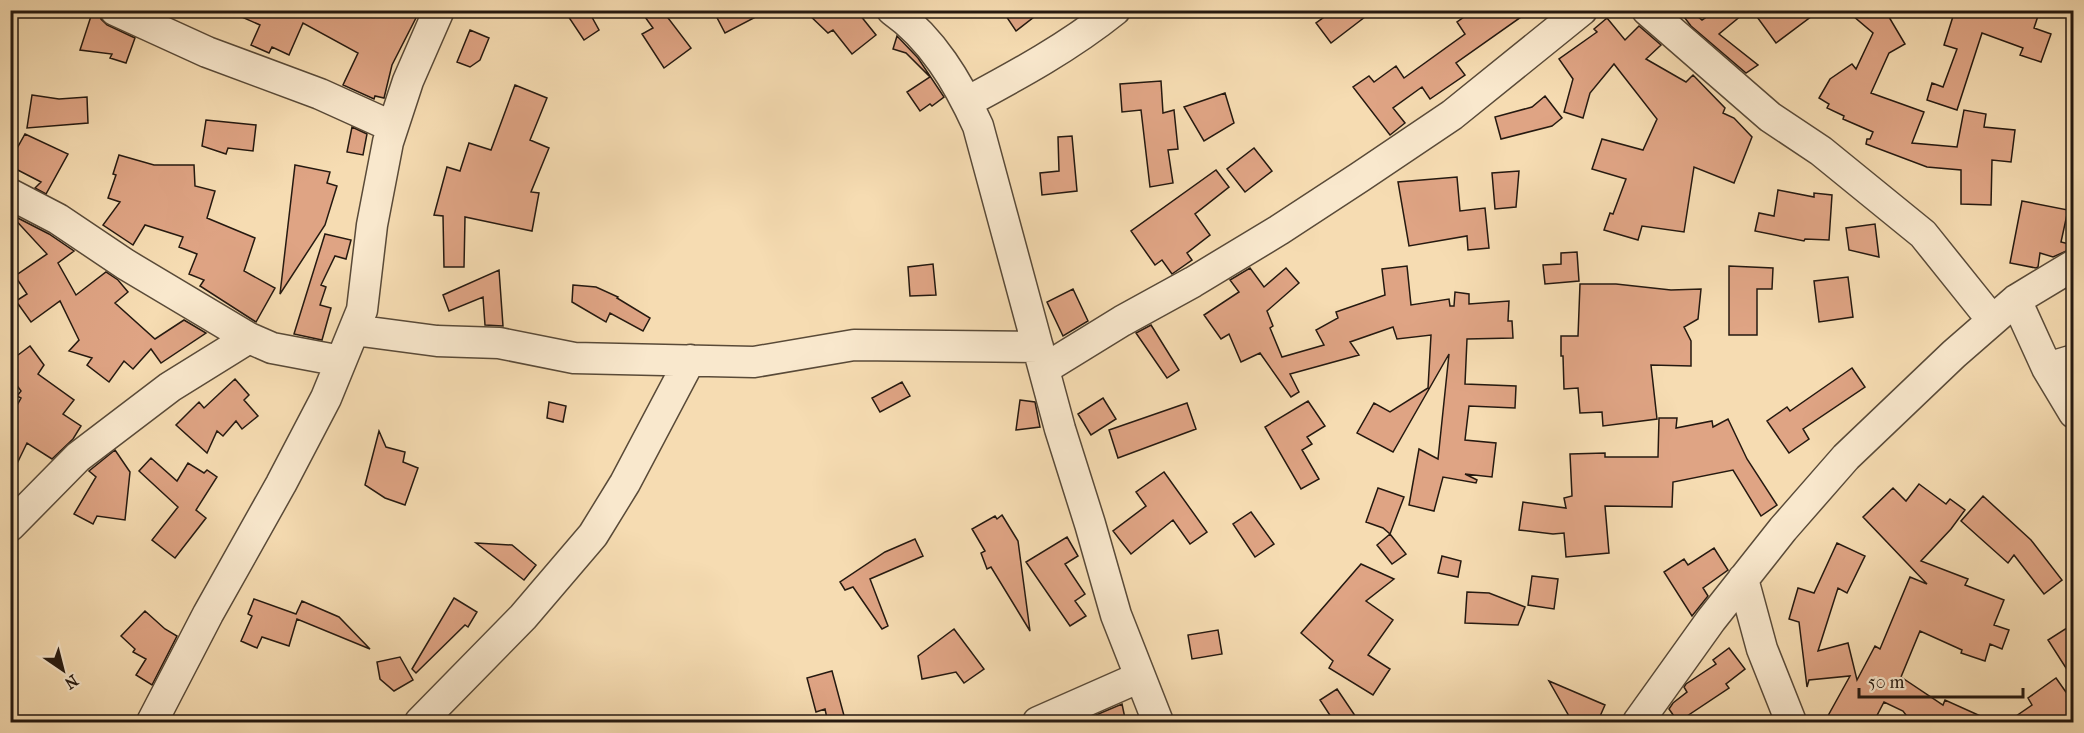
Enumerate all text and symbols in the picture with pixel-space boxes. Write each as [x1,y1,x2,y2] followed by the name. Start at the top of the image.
[33,640,93,700] north arrow
[1859,661,2022,699] scale bar
[60,671,82,694] text: N
[1868,672,1905,693] text: 50 m

